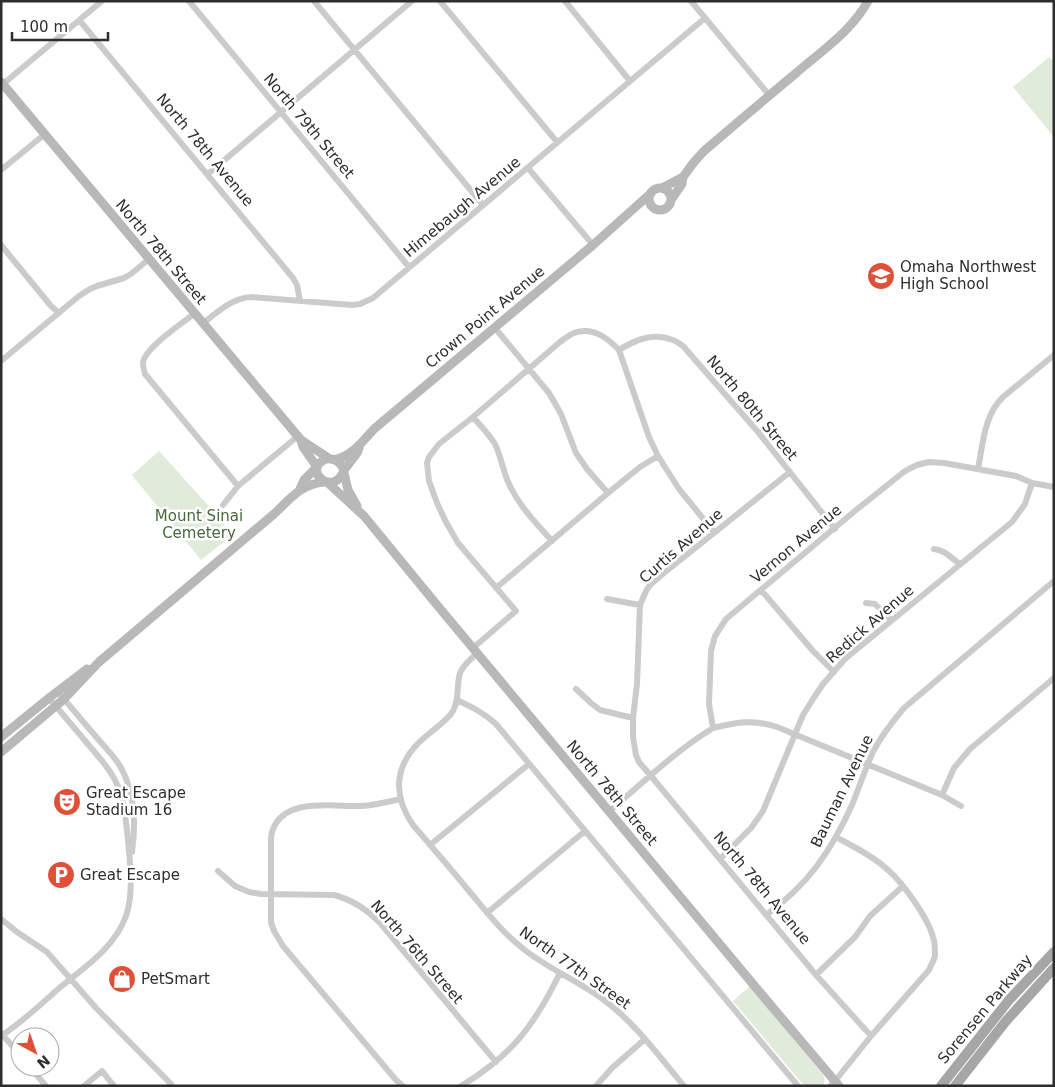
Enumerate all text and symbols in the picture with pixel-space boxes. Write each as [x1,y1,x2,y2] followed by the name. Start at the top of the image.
[12,10,109,42] scale bar
[20,18,68,36] text: 100 m
[260,70,358,182] street label: North 79th Street
[153,90,257,210] street label: North 78th Avenue
[400,153,524,261] street label: Himebaugh Avenue
[112,196,210,308] street label: North 78th Street
[900,258,1036,293] place label: Omaha Northwest High School
[866,261,896,291] school or university icon: Omaha Northwest High School
[422,262,548,372] street label: Crown Point Avenue
[703,352,801,464] street label: North 80th Street
[747,501,845,587] street label: Vernon Avenue
[636,505,726,587] street label: Curtis Avenue
[155,507,243,542] park label: Mount Sinai Cemetery
[823,581,917,667] street label: Redick Avenue
[807,732,877,850] street label: Bauman Avenue
[563,737,661,849] street label: North 78th Street
[86,784,186,819] place label: Great Escape Stadium 16
[52,787,82,817] theatre icon: Great Escape Stadium 16
[710,828,814,948] street label: North 78th Avenue
[46,860,76,890] parking icon: Great Escape
[80,866,180,884] place label: Great Escape
[367,896,467,1008] street label: North 76th Street
[516,923,634,1013] street label: North 77th Street
[934,951,1036,1067] street label: Sorensen Parkway
[107,964,137,994] shop icon: PetSmart
[141,970,210,988] place label: PetSmart
[10,1027,60,1077] north arrow
[34,1052,53,1072] text: N

